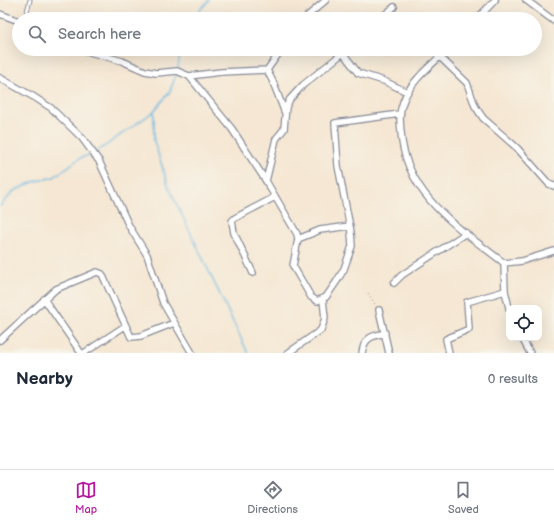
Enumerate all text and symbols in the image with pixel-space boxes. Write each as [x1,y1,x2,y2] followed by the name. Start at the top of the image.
[12,12,542,56] search box
[26,23,48,45] icon: search
[58,25,141,44] text: Search here
[506,305,542,341] map controls
[506,305,542,341] button: locate
[16,369,73,389] text: Nearby
[488,371,538,387] text: 0 results
[75,479,97,516] tab: Map
[247,479,298,516] tab: Directions
[448,479,479,516] tab: Saved

